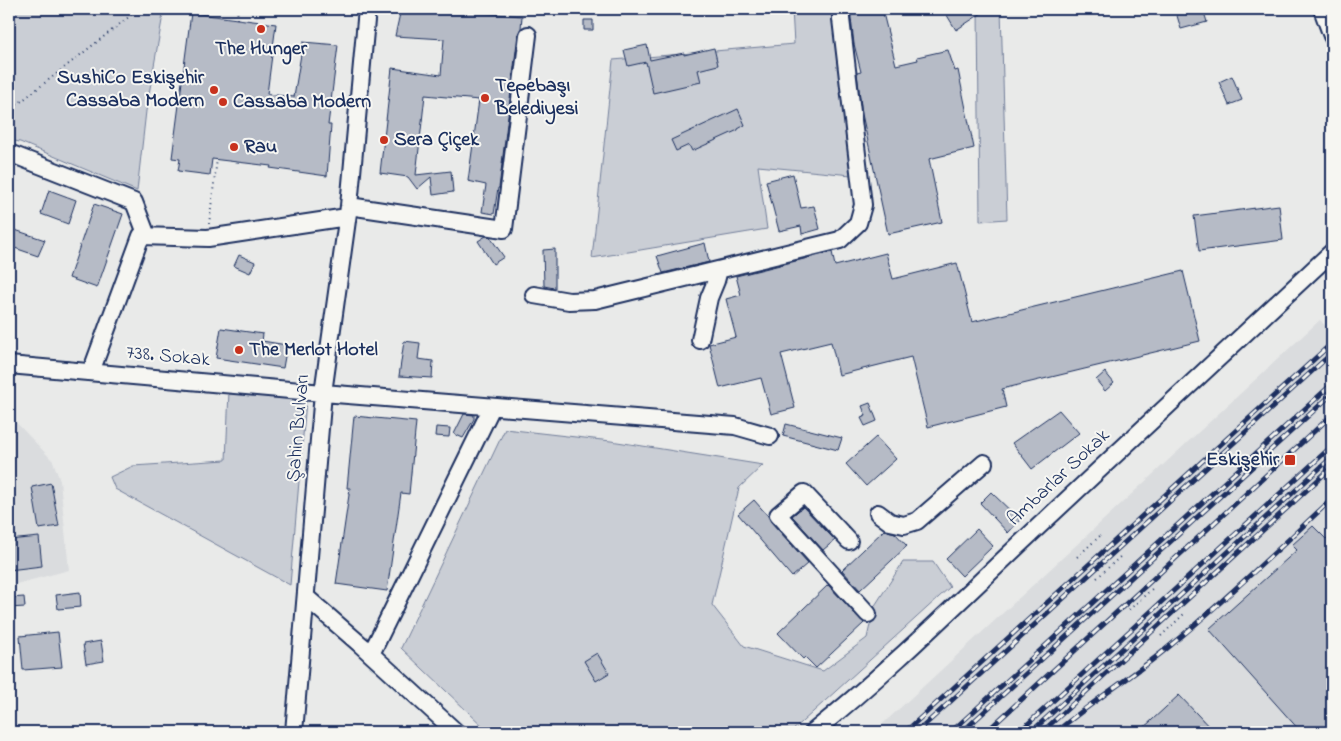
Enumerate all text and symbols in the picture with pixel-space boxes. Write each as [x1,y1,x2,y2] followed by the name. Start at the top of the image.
[255,23,267,35] marker: The Hunger
[215,35,308,65] place label: The Hunger
[57,64,205,116] place label: SushiCo Eskişehir Cassaba Modern
[494,72,579,125] place label: Tepebaşı Belediyesi
[208,84,220,96] marker: SushiCo Eskişehir Cassaba Modern
[233,88,371,117] place label: Cassaba Modern
[479,92,491,104] marker: Tepebaşı Belediyesi
[217,96,229,108] marker: Cassaba Modern
[394,126,480,155] place label: Sera Çiçek
[244,133,277,162] place label: Rau
[378,134,390,146] marker: Sera Çiçek
[228,141,240,153] marker: Rau
[249,336,378,365] place label: The Merlot Hotel
[125,339,211,375] street label: 738. Sokak
[233,344,245,356] marker: The Merlot Hotel
[280,373,318,483] street label: Şahin Bulvarı
[1001,422,1117,534] street label: Ambarlar Sokak
[1206,446,1280,475] place label: Eskişehir
[1283,453,1297,467] marker: Eskişehir

